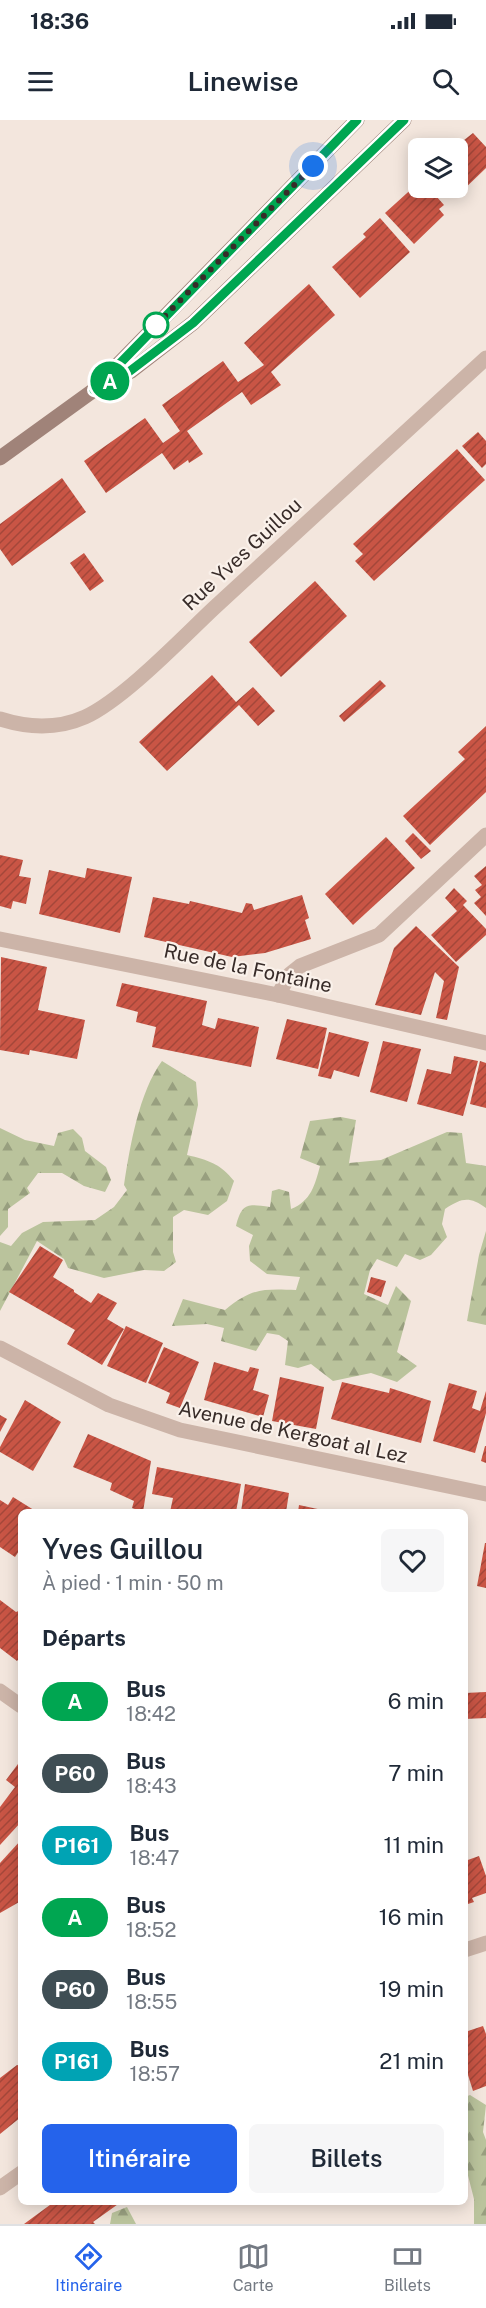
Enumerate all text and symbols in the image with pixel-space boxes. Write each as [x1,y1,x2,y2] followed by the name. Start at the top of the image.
[30,8,89,34] text: 18:36
[24,65,57,98] icon: menu
[187,65,299,97] text: Linewise
[429,65,462,98] icon: search
[408,138,468,198] map controls
[408,138,468,198] button: layers
[298,151,328,181] your location
[143,312,169,338] unlabelled marker
[90,362,130,400] line badge: A
[102,369,118,394] text: A
[177,493,307,615] street label: Rue Yves Guillou
[162,938,334,998] street label: Rue de la Fontaine
[176,1396,410,1468] street label: Avenue de Kergoat al Lez
[381,1529,444,1592] button: heart
[42,1532,203,1565] text: Yves Guillou
[42,1571,224,1595] text: À pied · 1 min · 50 m
[42,1625,126,1651] text: Départs
[126,1676,166,1702] text: Bus
[388,1688,444,1714] text: 6 min
[67,1689,83,1714] text: A
[126,1702,176,1726] text: 18:42
[126,1748,166,1774] text: Bus
[388,1760,444,1786] text: 7 min
[54,1761,96,1786] text: P60
[126,1774,177,1798] text: 18:43
[130,1820,169,1846] text: Bus
[383,1832,444,1858] text: 11 min
[54,1833,100,1858] text: P161
[130,1846,180,1870] text: 18:47
[126,1892,166,1918] text: Bus
[379,1904,444,1930] text: 16 min
[67,1905,83,1930] text: A
[126,1918,176,1942] text: 18:52
[126,1964,166,1990] text: Bus
[379,1976,444,2002] text: 19 min
[54,1977,96,2002] text: P60
[126,1990,177,2014] text: 18:55
[130,2036,169,2062] text: Bus
[379,2048,444,2074] text: 21 min
[54,2049,100,2074] text: P161
[130,2062,180,2086] text: 18:57
[42,2124,237,2193] button: Itinéraire
[249,2124,444,2193] button: Billets
[55,2240,122,2295] tab: Itinéraire
[233,2240,274,2295] tab: Carte
[384,2240,431,2295] tab: Billets

